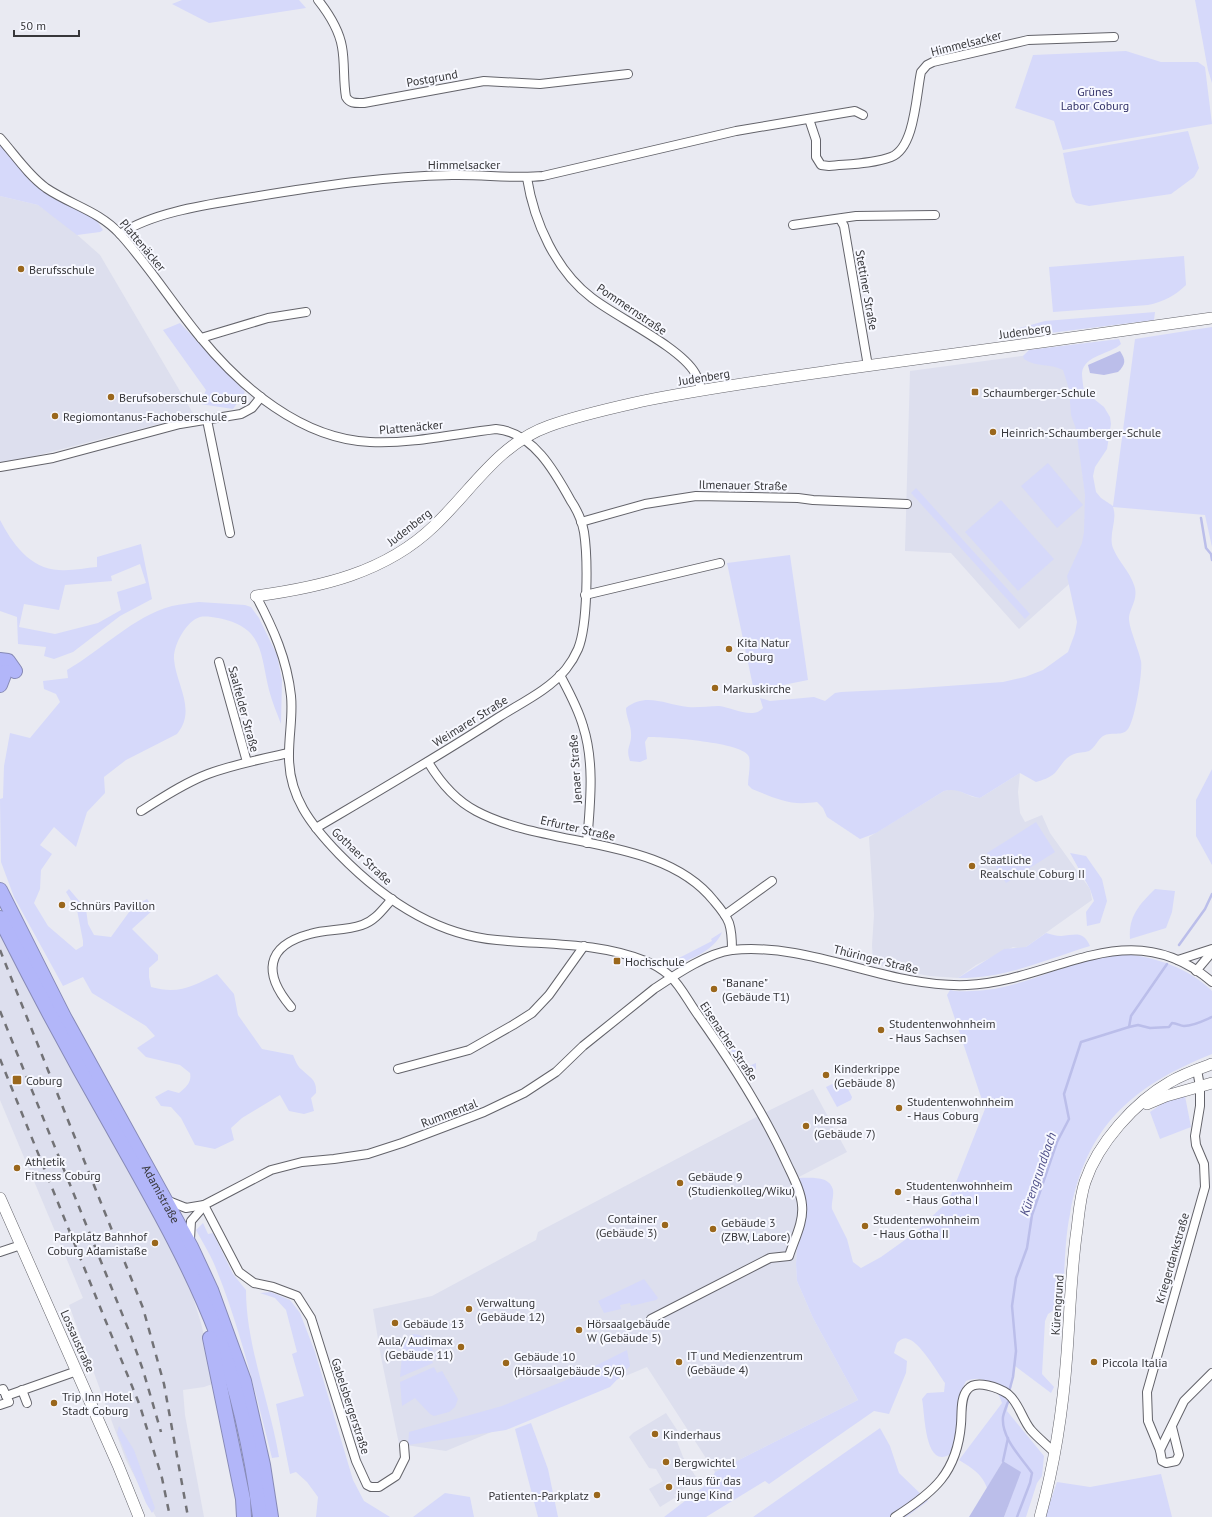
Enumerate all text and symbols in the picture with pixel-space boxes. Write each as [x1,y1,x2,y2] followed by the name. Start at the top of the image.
[14,12,79,38] scale bar
[20,18,46,33] text: 50 m
[929,27,1003,59] street label: Himmelsacker
[405,66,459,90] street label: Postgrund
[1061,84,1129,113] park label: Grünes Labor Coburg
[428,157,500,172] street label: Himmelsacker
[117,216,169,274] street label: Plattenäcker
[853,249,881,331] street label: Stettiner Straße
[29,262,95,277] place label: Berufsschule
[16,264,26,274] marker: Berufsschule
[594,280,670,338] street label: Pommernstraße
[997,320,1052,342] street label: Judenberg
[676,366,731,389] street label: Judenberg
[983,385,1096,400] place label: Schaumberger-Schule
[970,387,980,397] marker: Schaumberger-Schule
[119,390,247,405] place label: Berufsoberschule Coburg
[106,392,116,402] marker: Berufsoberschule Coburg
[63,409,227,424] place label: Regiomontanus-Fachoberschule
[50,411,60,421] marker: Regiomontanus-Fachoberschule
[378,417,444,437] street label: Plattenäcker
[1001,425,1161,440] place label: Heinrich-Schaumberger-Schule
[988,427,998,437] marker: Heinrich-Schaumberger-Schule
[698,477,788,493] street label: Ilmenauer Straße
[383,505,434,550] street label: Judenberg
[737,635,789,664] place label: Kita Natur Coburg
[724,644,734,654] marker: Kita Natur Coburg
[225,664,263,754] street label: Saalfelder Straße
[723,681,791,696] place label: Markuskirche
[710,683,720,693] marker: Markuskirche
[430,692,510,750] street label: Weimarer Straße
[565,734,585,805] street label: Jenaer Straße
[539,812,617,844] street label: Erfurter Straße
[329,824,395,888] street label: Gothaer Straße
[980,852,1085,881] place label: Staatliche Realschule Coburg II
[967,861,977,871] marker: Staatliche Realschule Coburg II
[70,898,155,913] place label: Schnürs Pavillon
[57,900,67,910] marker: Schnürs Pavillon
[832,941,920,977] street label: Thüringer Straße
[625,954,685,969] place label: Hochschule
[612,956,622,966] marker: Hochschule
[722,975,790,1004] place label: "Banane" (Gebäude T1)
[709,984,719,994] marker: "Banane" (Gebäude T1)
[697,999,761,1083] street label: Eisenacher Straße
[889,1016,996,1045] place label: Studentenwohnheim - Haus Sachsen
[876,1025,886,1035] marker: Studentenwohnheim - Haus Sachsen
[834,1061,900,1090] place label: Kinderkrippe (Gebäude 8)
[821,1070,831,1080] marker: Kinderkrippe (Gebäude 8)
[26,1073,62,1088] place label: Coburg
[11,1074,23,1086] marker: Coburg
[907,1094,1014,1123] place label: Studentenwohnheim - Haus Coburg
[419,1095,480,1131] street label: Rummental
[894,1103,904,1113] marker: Studentenwohnheim - Haus Coburg
[814,1112,875,1141] place label: Mensa (Gebäude 7)
[801,1121,811,1131] marker: Mensa (Gebäude 7)
[1016,1130,1060,1218] water label: Kürengrundbach
[25,1154,101,1183] place label: Athletik Fitness Coburg
[139,1162,184,1226] street label: Adamistraße
[12,1163,22,1173] marker: Athletik Fitness Coburg
[688,1169,795,1198] place label: Gebäude 9 (Studienkolleg/Wiku)
[675,1178,685,1188] marker: Gebäude 9 (Studienkolleg/Wiku)
[906,1178,1013,1207] place label: Studentenwohnheim - Haus Gotha I
[893,1187,903,1197] marker: Studentenwohnheim - Haus Gotha I
[596,1211,657,1240] place label: Container (Gebäude 3)
[1152,1211,1192,1305] street label: Kriegerdankstraße
[873,1212,980,1241] place label: Studentenwohnheim - Haus Gotha II
[721,1215,790,1244] place label: Gebäude 3 (ZBW, Labore)
[660,1220,670,1230] marker: Container (Gebäude 3)
[860,1221,870,1231] marker: Studentenwohnheim - Haus Gotha II
[708,1224,718,1234] marker: Gebäude 3 (ZBW, Labore)
[47,1229,148,1258] place label: Parkplatz Bahnhof Coburg Adamistaße
[150,1238,160,1248] marker: Parkplatz Bahnhof Coburg Adamistaße
[1047,1274,1067,1336] street label: Kürengrund
[476,1295,545,1324] place label: Verwaltung (Gebäude 12)
[464,1304,474,1314] marker: Verwaltung (Gebäude 12)
[58,1307,98,1375] street label: Lossaustraße
[403,1316,464,1331] place label: Gebäude 13
[587,1316,670,1345] place label: Hörsaalgebäude W (Gebäude 5)
[390,1318,400,1328] marker: Gebäude 13
[574,1325,584,1335] marker: Hörsaalgebäude W (Gebäude 5)
[378,1333,453,1362] place label: Aula/ Audimax (Gebäude 11)
[456,1342,466,1352] marker: Aula/ Audimax (Gebäude 11)
[687,1348,803,1377] place label: IT und Medienzentrum (Gebäude 4)
[514,1349,625,1378] place label: Gebäude 10 (Hörsaalgebäude S/G)
[1102,1355,1168,1370] place label: Piccola Italia
[328,1356,374,1456] street label: Gabelsbergerstraße
[674,1357,684,1367] marker: IT und Medienzentrum (Gebäude 4)
[1089,1357,1099,1367] marker: Piccola Italia
[501,1358,511,1368] marker: Gebäude 10 (Hörsaalgebäude S/G)
[62,1389,133,1418] place label: Trip Inn Hotel Stadt Coburg
[49,1398,59,1408] marker: Trip Inn Hotel Stadt Coburg
[663,1427,721,1442] place label: Kinderhaus
[650,1429,660,1439] marker: Kinderhaus
[674,1455,736,1470] place label: Bergwichtel
[661,1457,671,1467] marker: Bergwichtel
[677,1473,741,1502] place label: Haus für das junge Kind
[664,1482,674,1492] marker: Haus für das junge Kind
[488,1488,589,1503] place label: Patienten-Parkplatz
[592,1490,602,1500] marker: Patienten-Parkplatz

